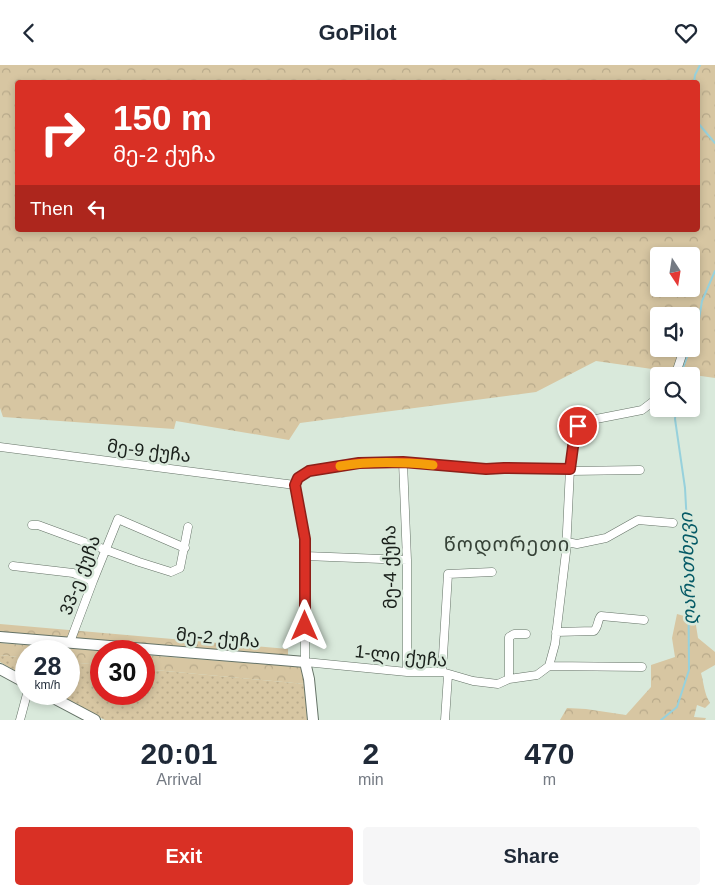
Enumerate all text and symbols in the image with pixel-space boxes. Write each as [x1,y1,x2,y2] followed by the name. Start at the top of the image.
[15,19,43,47] icon: back
[672,19,700,47] icon: heart
[318,20,397,45] text: GoPilot
[113,98,212,137] text: 150 m
[30,100,95,165] icon: right
[113,142,216,167] text: მე-2 ქუჩა
[83,195,111,223] icon: left
[30,198,73,219] text: Then
[650,247,700,297] north arrow
[650,247,700,417] map controls
[650,307,700,357] button: sound
[650,367,700,417] button: search
[557,405,599,447] pin
[564,412,592,440] icon: arrive
[106,436,192,467] street label: მე-9 ქუჩა
[675,511,701,625] water label: ღარათხევი
[379,525,402,609] street label: მე-4 ქუჩა
[56,532,105,618] street label: 33-ე ქუჩა
[444,533,570,557] district label: წოდორეთი
[278,599,330,651] position arrow
[175,624,261,653] street label: მე-2 ქუჩა
[90,640,155,705] speed limit sign: 30
[354,641,448,672] street label: 1-ლი ქუჩა
[34,652,61,680] text: 28
[34,678,61,692] text: km/h
[141,737,217,770] text: 20:01
[362,737,379,770] text: 2
[524,737,574,770] text: 470
[156,771,202,788] text: Arrival
[358,771,384,788] text: min
[543,771,556,788] text: m
[15,827,353,885] button: Exit
[363,827,700,885] button: Share

